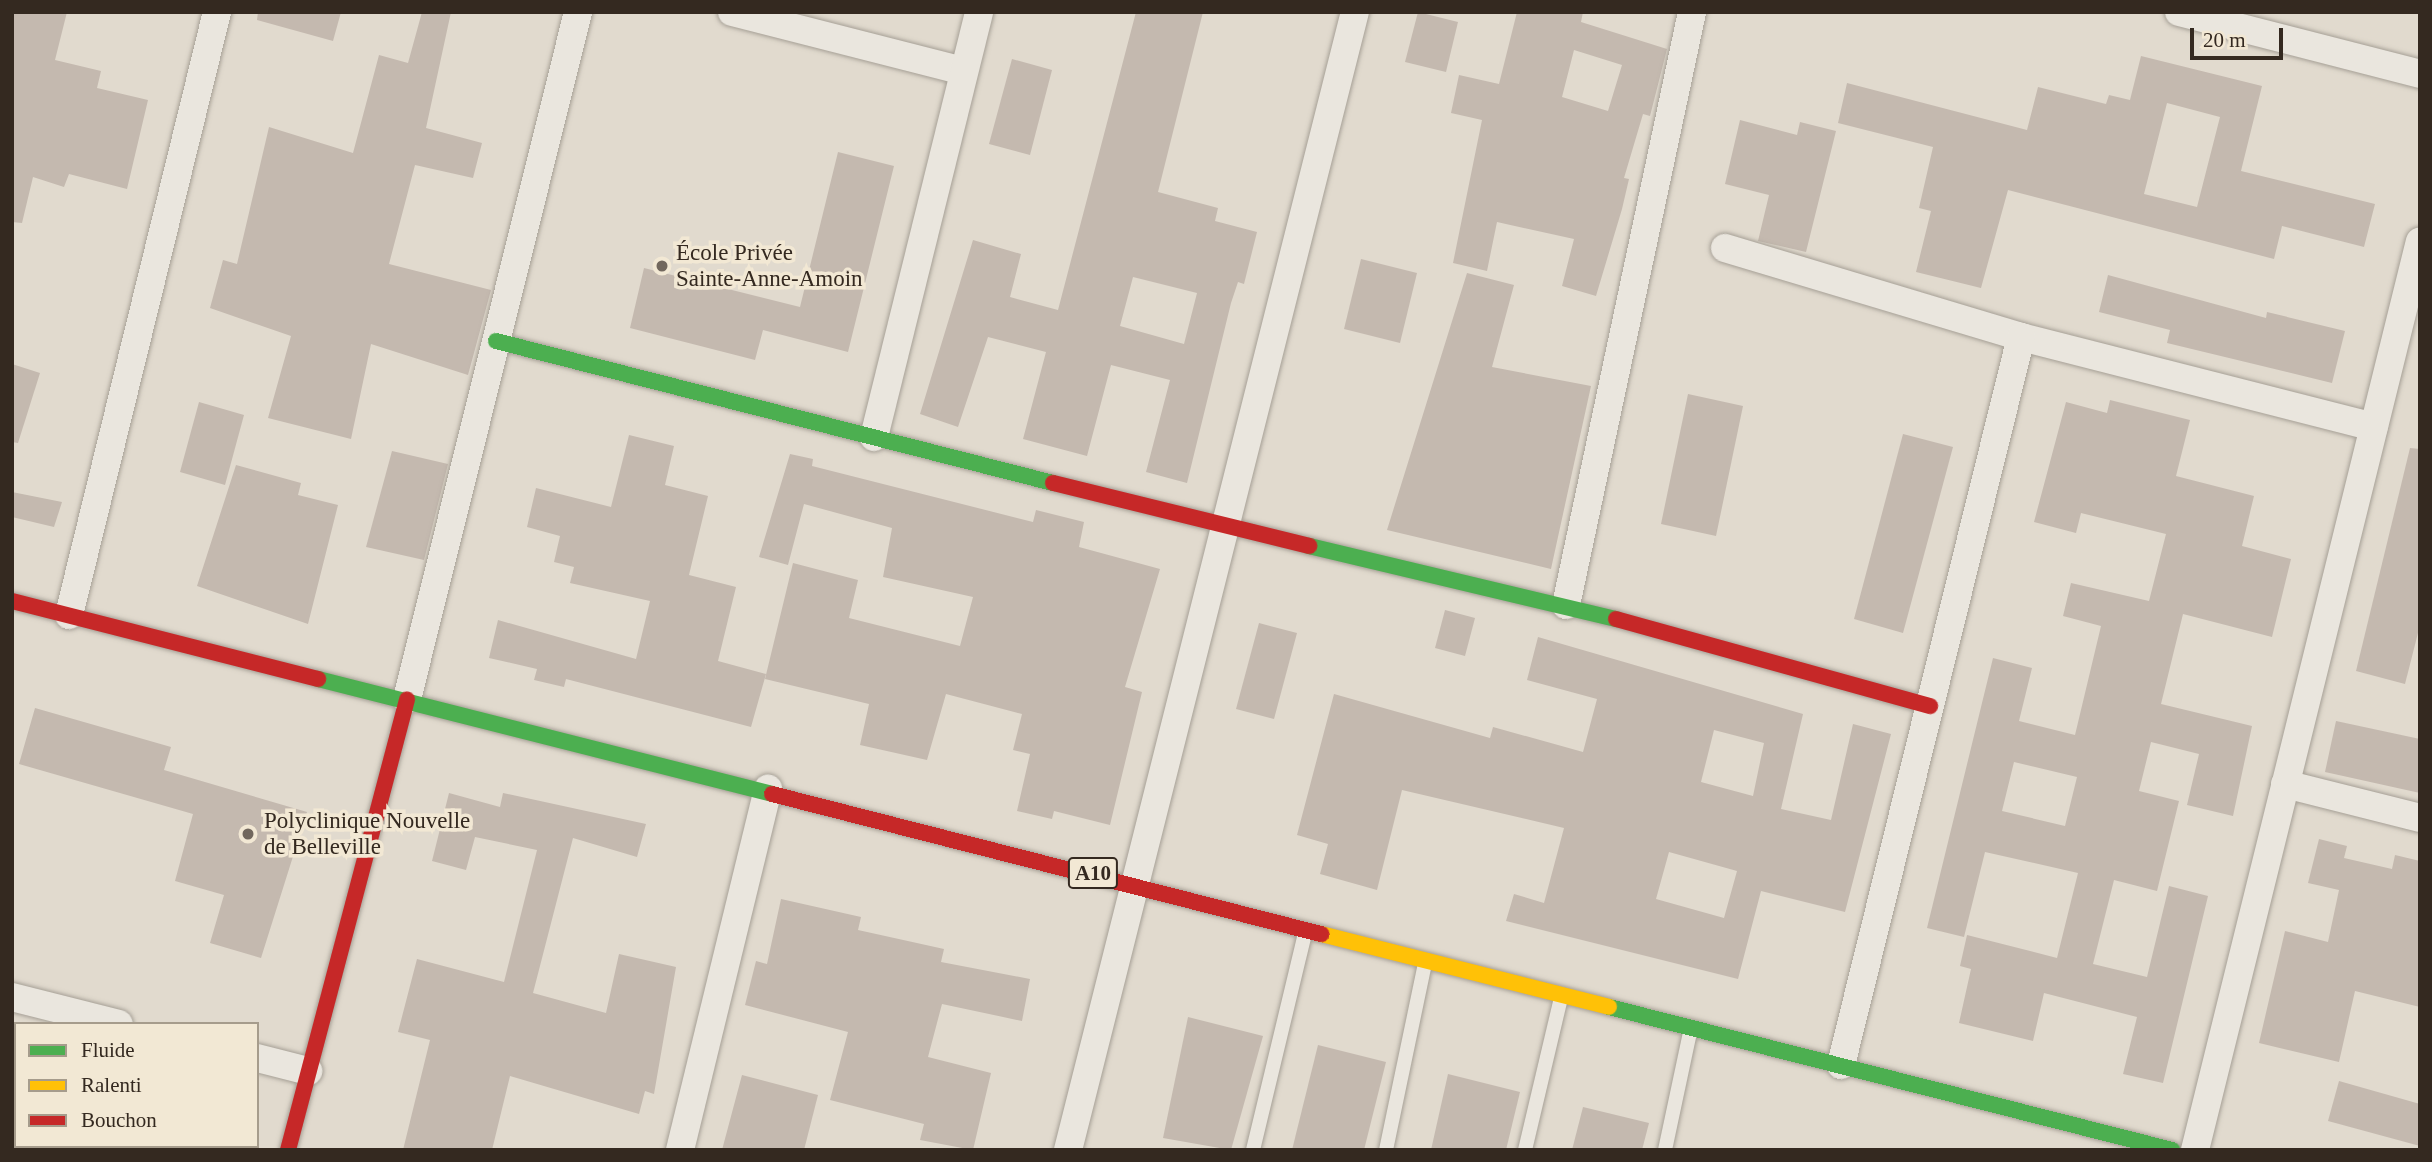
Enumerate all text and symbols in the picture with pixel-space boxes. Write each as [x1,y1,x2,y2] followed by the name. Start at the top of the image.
[2194,14,2287,58] scale bar
[2203,28,2246,52] text: 20 m
[676,239,863,293] place label: École Privée Sainte-Anne-Amoin
[654,258,670,274] marker: École Privée Sainte-Anne-Amoin
[264,807,470,861] place label: Polyclinique Nouvelle de Belleville
[238,824,258,844] marker: Polyclinique Nouvelle de Belleville
[1067,856,1119,890] road number: A10
[14,1022,259,1148] legend
[81,1038,135,1062] text: Fluide
[81,1073,142,1097] text: Ralenti
[81,1108,157,1132] text: Bouchon

